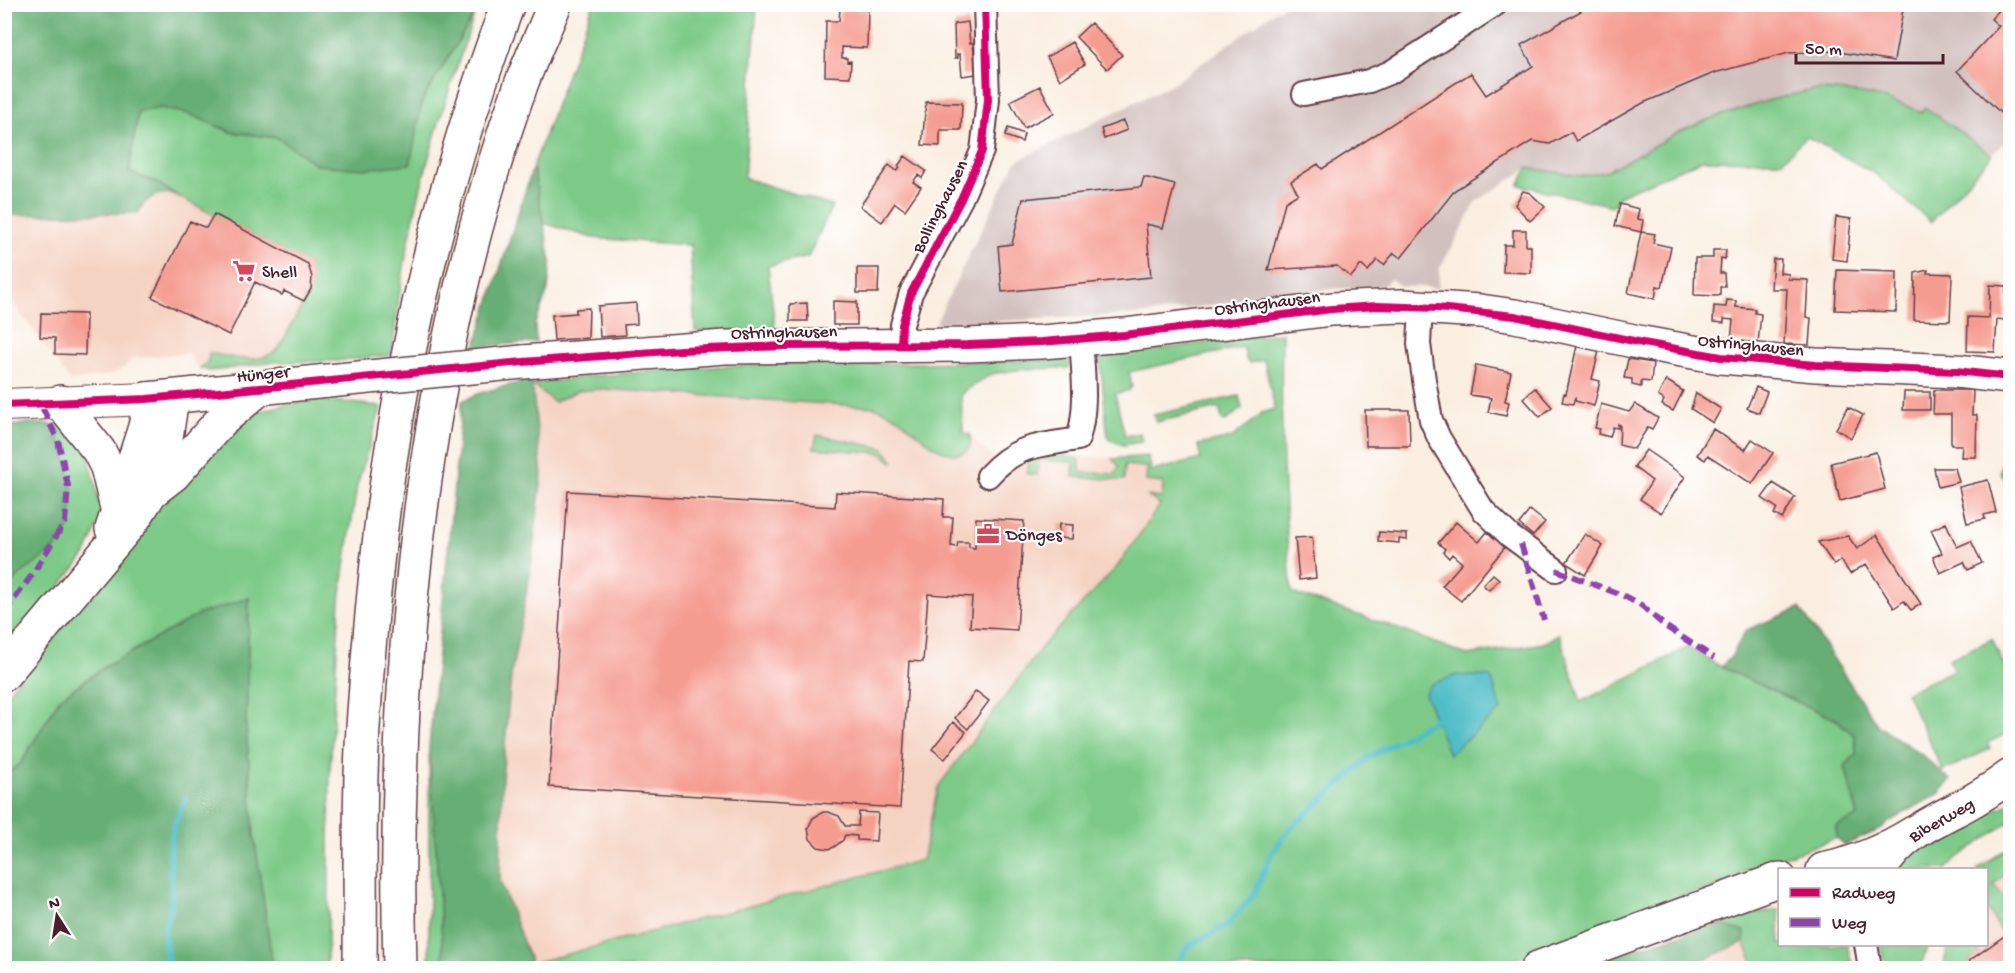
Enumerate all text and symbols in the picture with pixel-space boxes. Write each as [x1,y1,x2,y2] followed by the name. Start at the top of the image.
[1796,27,1943,65] scale bar
[1805,40,1842,61] text: 50 m
[908,157,974,258] street label: Bollinghausen
[231,258,257,284] supermarket icon: Shell
[262,263,297,284] place label: Shell
[1213,288,1322,321] street label: Ostringhausen
[731,322,838,345] street label: Ostringhausen
[1697,330,1805,363] street label: Ostringhausen
[236,362,292,389] street label: Hünger
[975,521,1001,547] office icon: Dönges
[1005,526,1063,547] place label: Dönges
[1905,794,1979,849] street label: Biberweg
[1778,868,1988,946] legend
[1832,884,1895,905] text: Radweg
[27,886,87,946] north arrow
[48,894,62,915] text: N
[1832,914,1867,935] text: Weg

